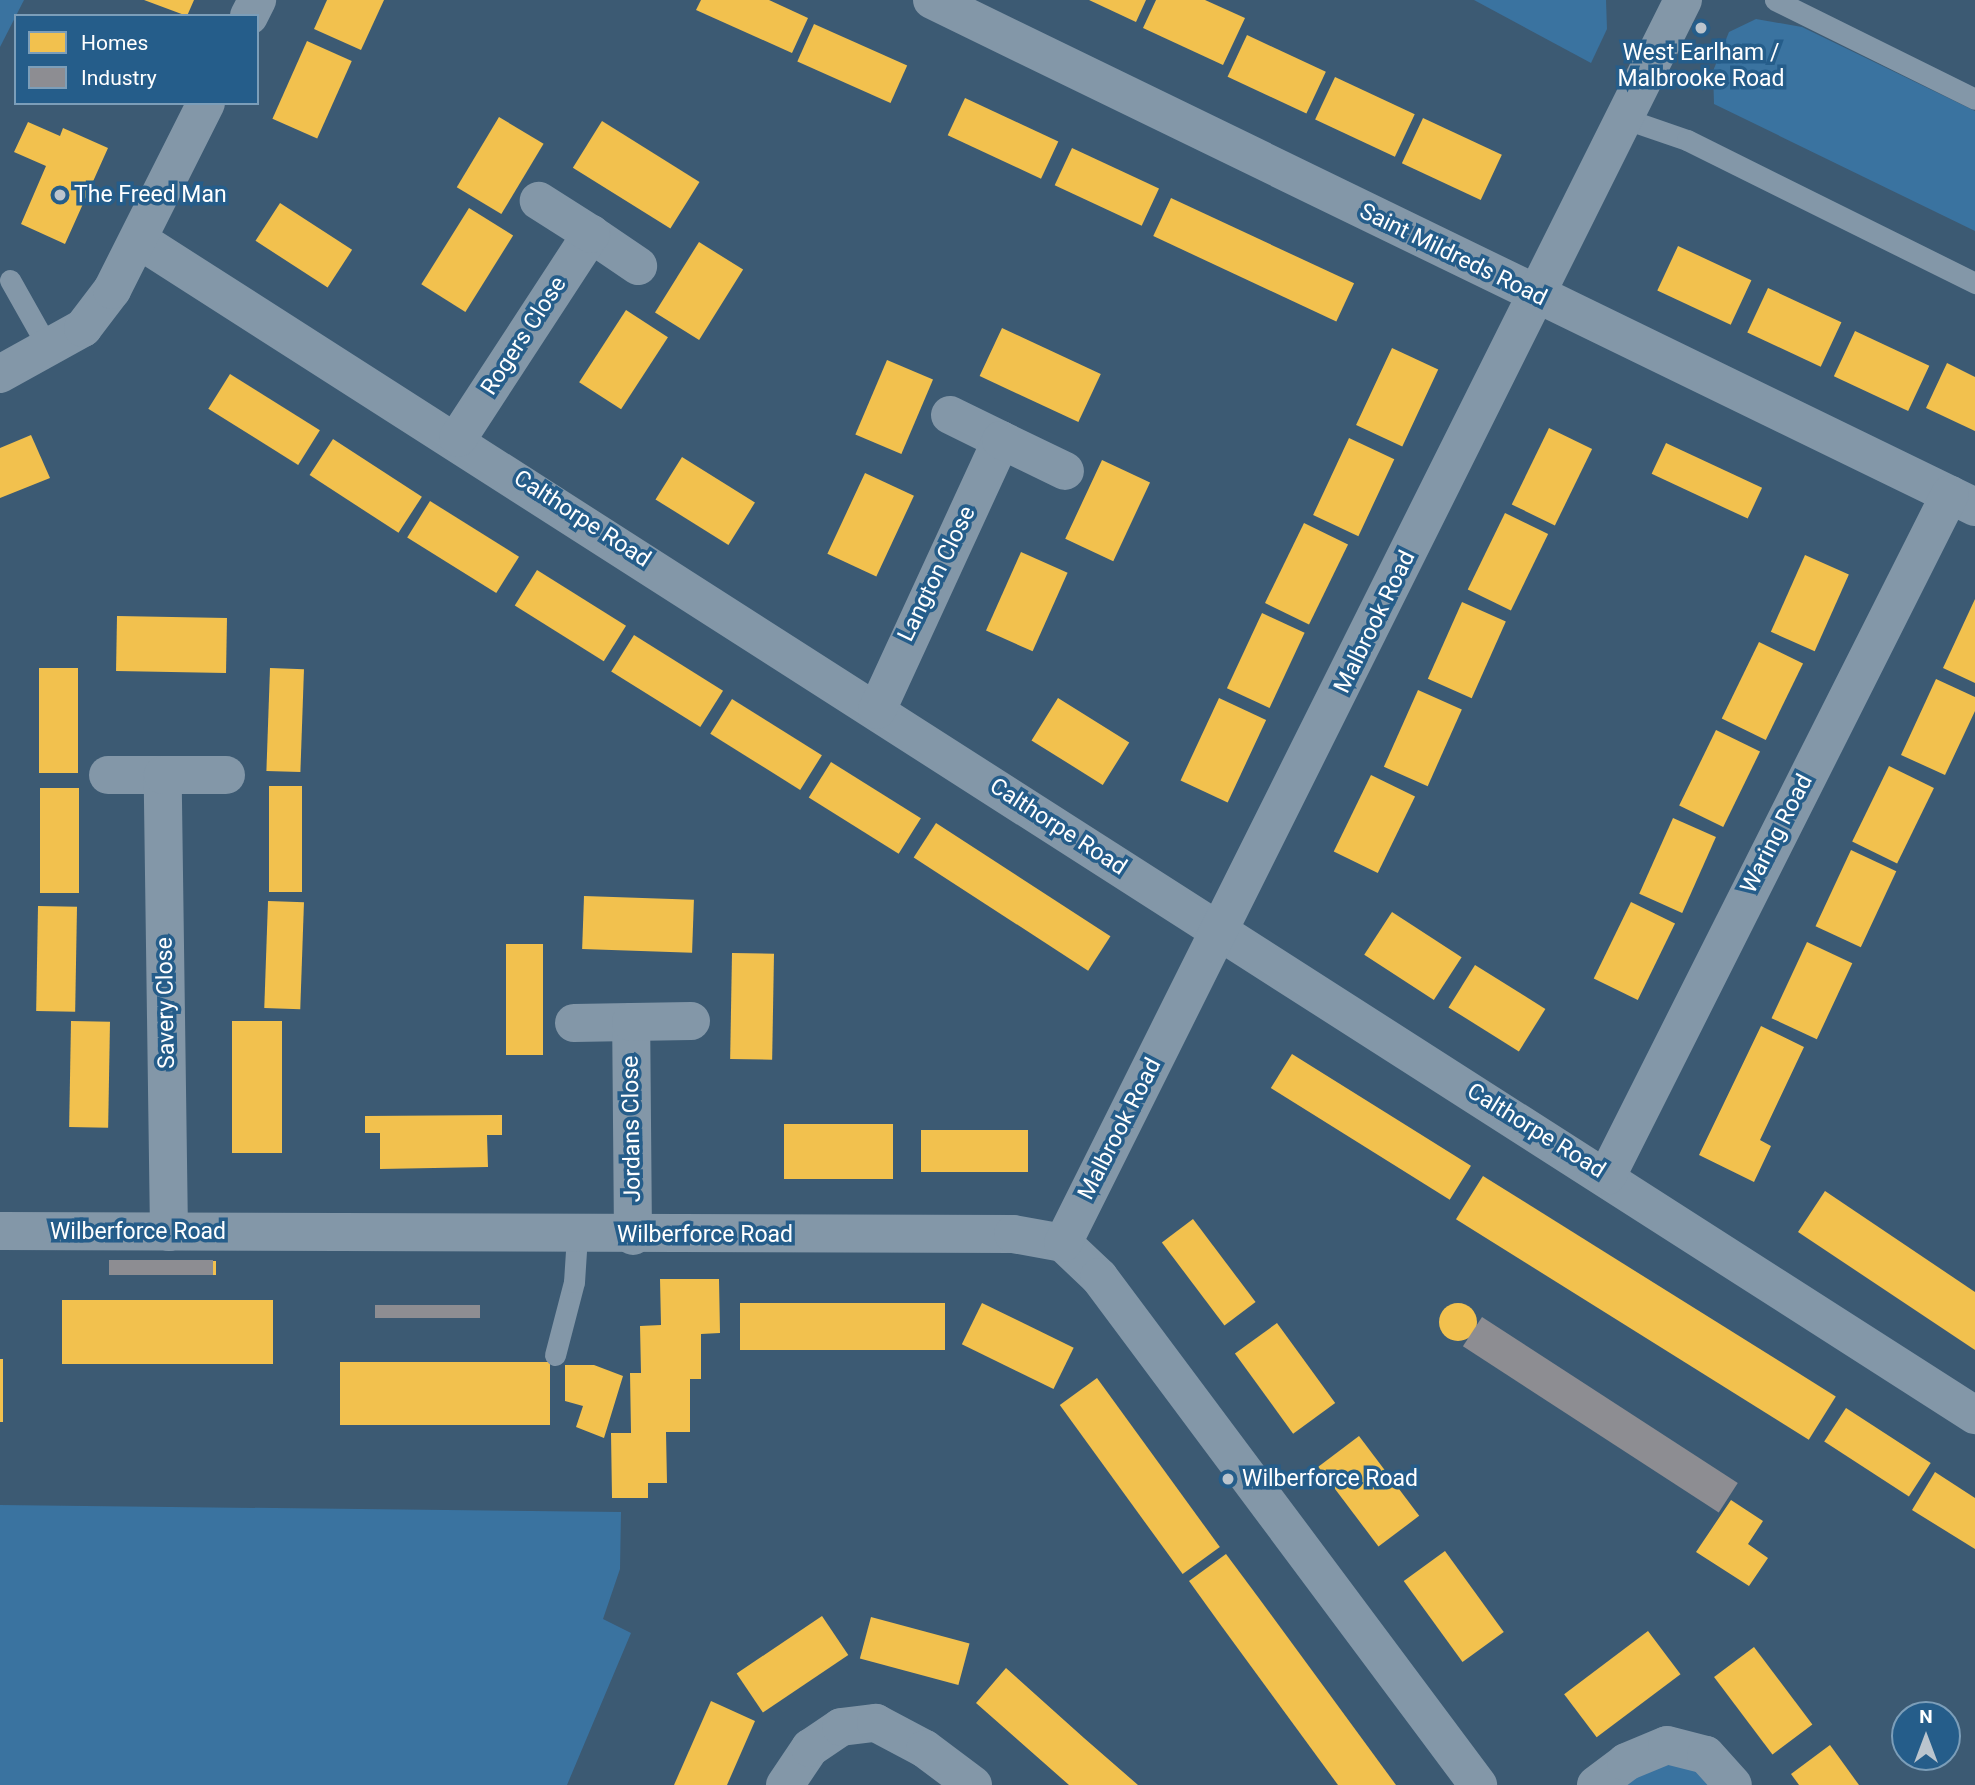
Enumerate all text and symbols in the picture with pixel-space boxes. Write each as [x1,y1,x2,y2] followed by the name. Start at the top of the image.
[14,14,259,105] legend
[1693,20,1709,36] marker: West Earlham / Malbrooke Road
[81,31,148,55] text: Homes
[1617,39,1785,93] place label: West Earlham / Malbrooke Road
[81,66,157,90] text: Industry
[74,181,227,209] place label: The Freed Man
[52,187,68,203] marker: The Freed Man
[1355,198,1551,312] street label: Saint Mildreds Road
[476,272,572,400] street label: Rogers Close
[508,464,656,574] street label: Calthorpe Road
[892,502,982,646] street label: Langton Close
[1329,546,1421,698] street label: Malbrook Road
[1735,770,1819,898] street label: Waring Road
[984,772,1132,882] street label: Calthorpe Road
[151,937,181,1069] street label: Savery Close
[1073,1054,1167,1204] street label: Malbrook Road
[617,1055,647,1203] street label: Jordans Close
[1462,1077,1610,1185] street label: Calthorpe Road
[50,1218,226,1246] street label: Wilberforce Road
[617,1221,793,1249] street label: Wilberforce Road
[1242,1465,1418,1493] place label: Wilberforce Road
[1220,1471,1236,1487] marker: Wilberforce Road
[1891,1701,1961,1771] north arrow
[1919,1705,1933,1728] text: N

